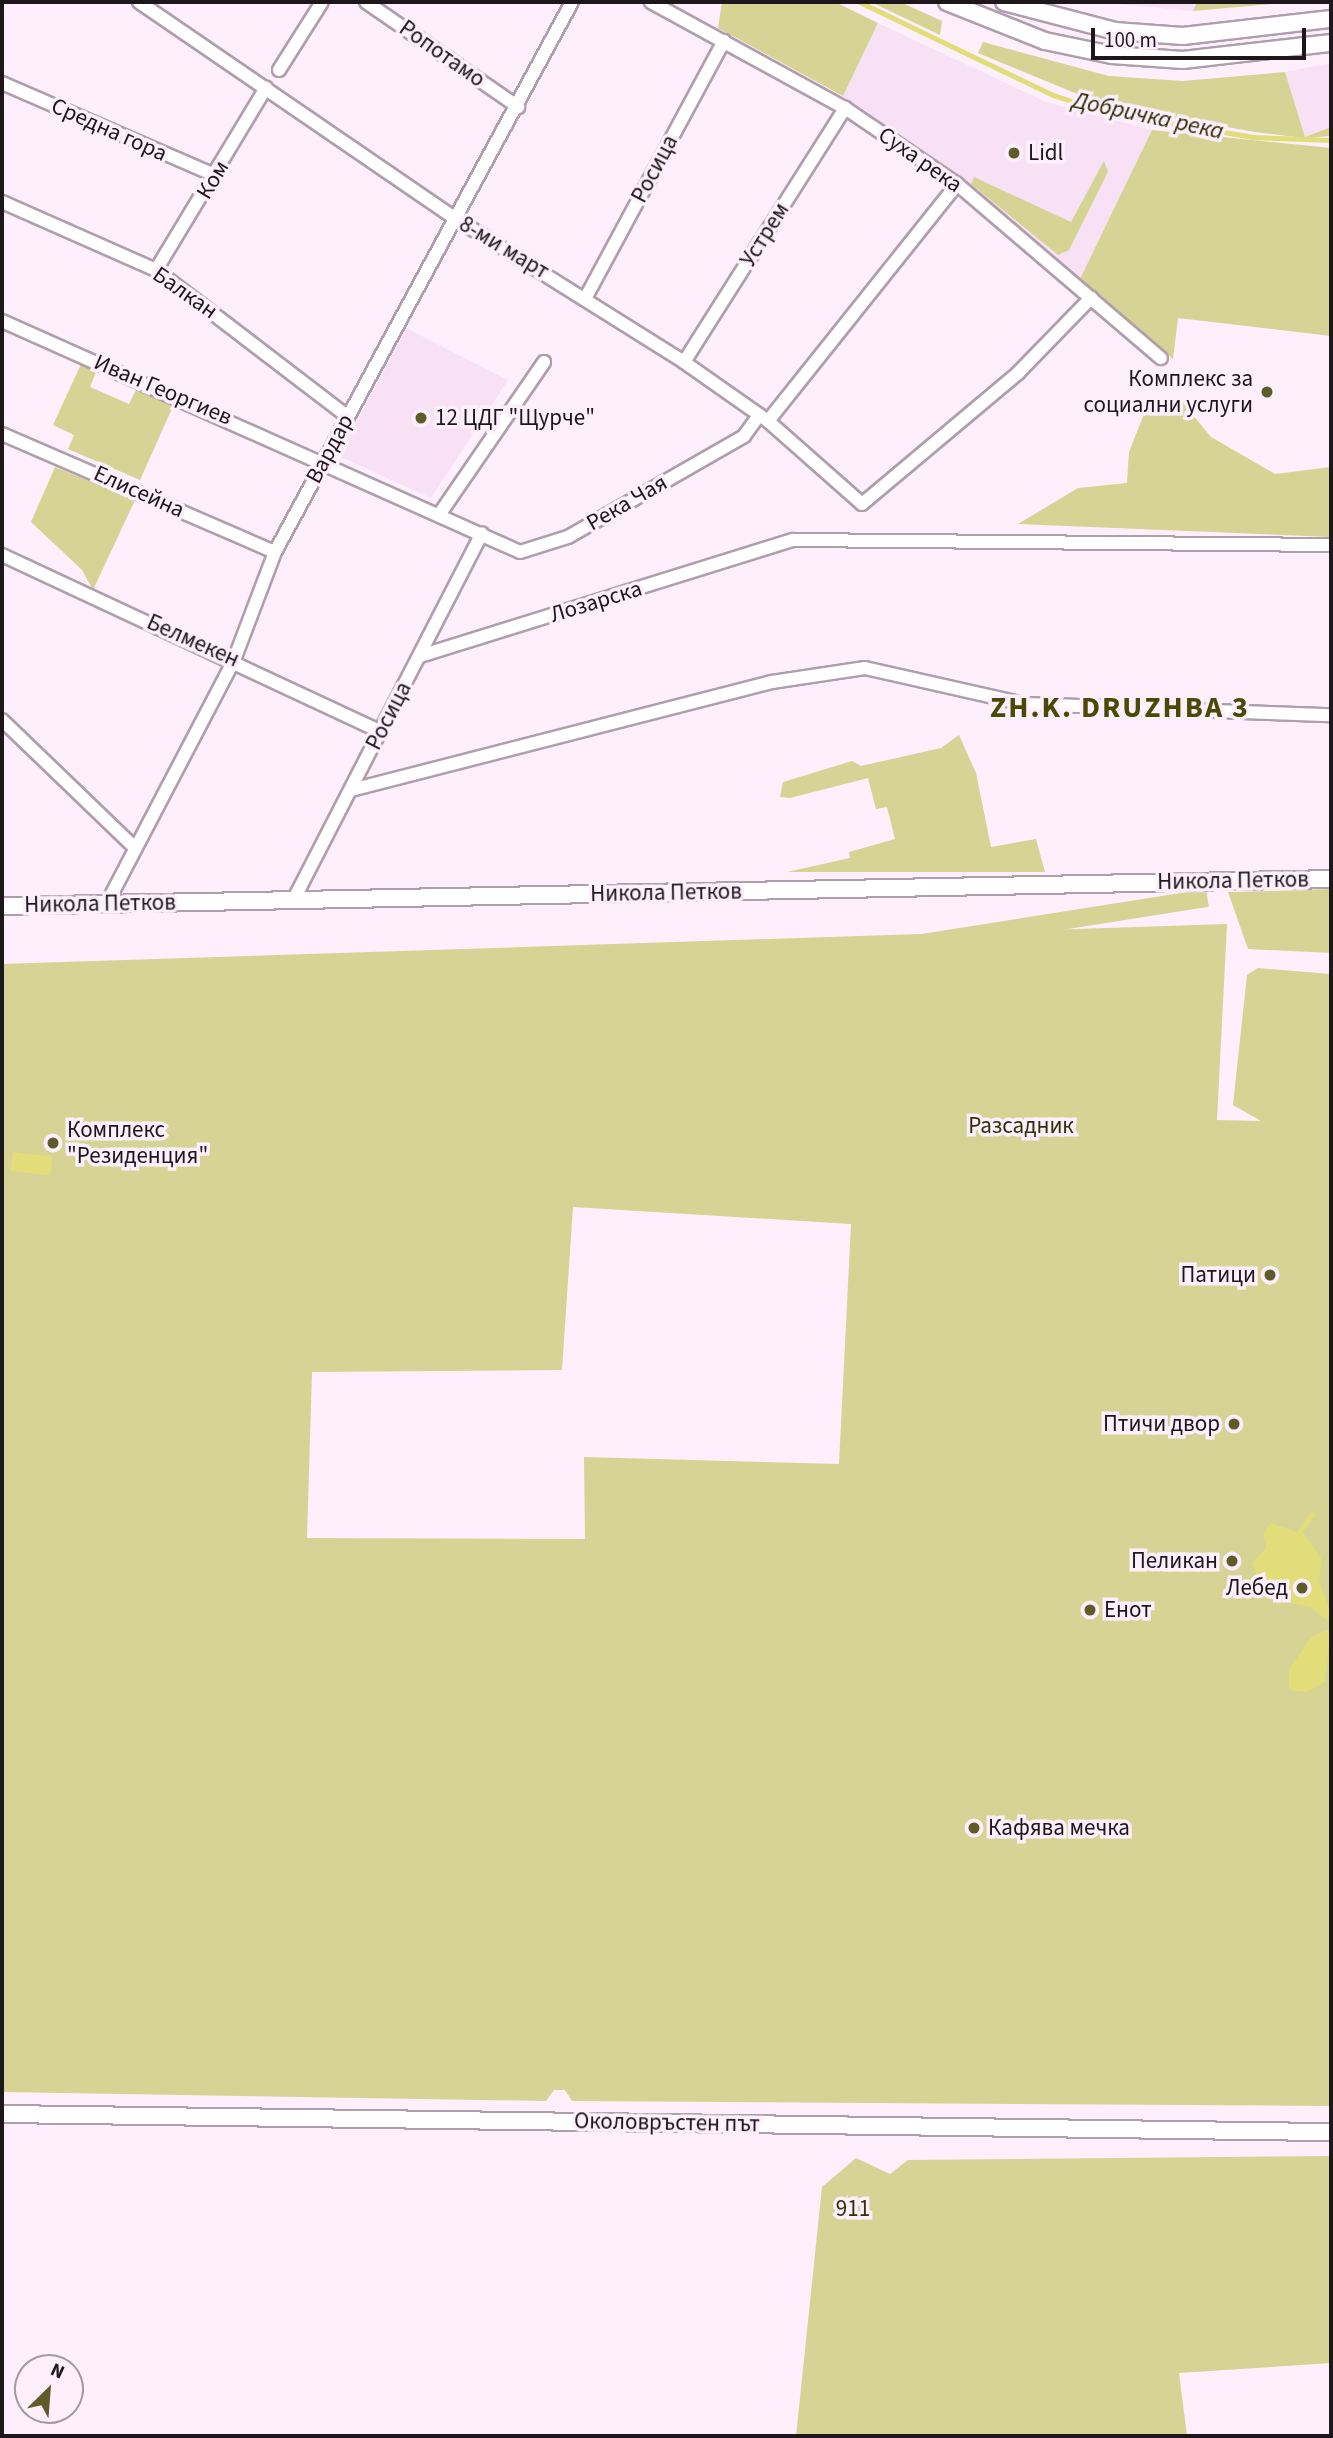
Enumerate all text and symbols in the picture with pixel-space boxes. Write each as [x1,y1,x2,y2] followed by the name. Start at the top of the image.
[394,14,490,94] street label: Ропотамо
[1095,14,1310,58] scale bar
[1104,25,1157,55] text: 100 m
[1070,86,1226,146] water label: Добричка река
[47,92,171,168] street label: Средна гора
[873,121,967,199] street label: Суха река
[626,130,684,208] street label: Росица
[1028,139,1063,167] place label: Lidl
[1006,145,1022,161] marker: Lidl
[191,156,235,204] street label: Ком
[735,198,795,272] street label: Устрем
[454,210,554,286] street label: 8-ми март
[147,261,223,325] street label: Балкан
[90,349,236,431] street label: Иван Георгиев
[1084,365,1253,419] place label: Комплекс за социални услуги
[1259,384,1275,400] marker: Комплекс за социални услуги
[435,404,595,432] place label: 12 ЦДГ "Щурче"
[300,410,360,488] street label: Вардар
[413,410,429,426] marker: 12 ЦДГ "Щурче"
[89,460,189,524] street label: Елисейна
[582,469,672,537] street label: Река Чая
[547,575,645,629] street label: Лозарска
[143,608,243,674] street label: Белмекен
[360,677,418,755] street label: Росица
[992,690,1248,726] district label: ZH.K. DRUZHBA 3
[1157,866,1309,896] street label: Никола Петков
[590,878,742,908] street label: Никола Петков
[24,889,176,919] street label: Никола Петков
[968,1112,1074,1140] park label: Разсадник
[67,1116,208,1170] place label: Комплекс "Резиденция"
[45,1135,61,1151] marker: Комплекс "Резиденция"
[1180,1261,1256,1289] place label: Патици
[1262,1267,1278,1283] marker: Патици
[1103,1410,1220,1438] place label: Птичи двор
[1226,1416,1242,1432] marker: Птичи двор
[1131,1547,1218,1575] place label: Пеликан
[1224,1553,1240,1569] marker: Пеликан
[1226,1574,1288,1602] place label: Лебед
[1294,1580,1310,1596] marker: Лебед
[1104,1596,1152,1624] place label: Енот
[1082,1602,1098,1618] marker: Енот
[988,1814,1130,1842] place label: Кафява мечка
[966,1820,982,1836] marker: Кафява мечка
[574,2108,760,2138] street label: Околовръстен път
[836,2195,870,2223] park label: 911
[14,2354,84,2424] north arrow
[46,2356,69,2386] text: N

